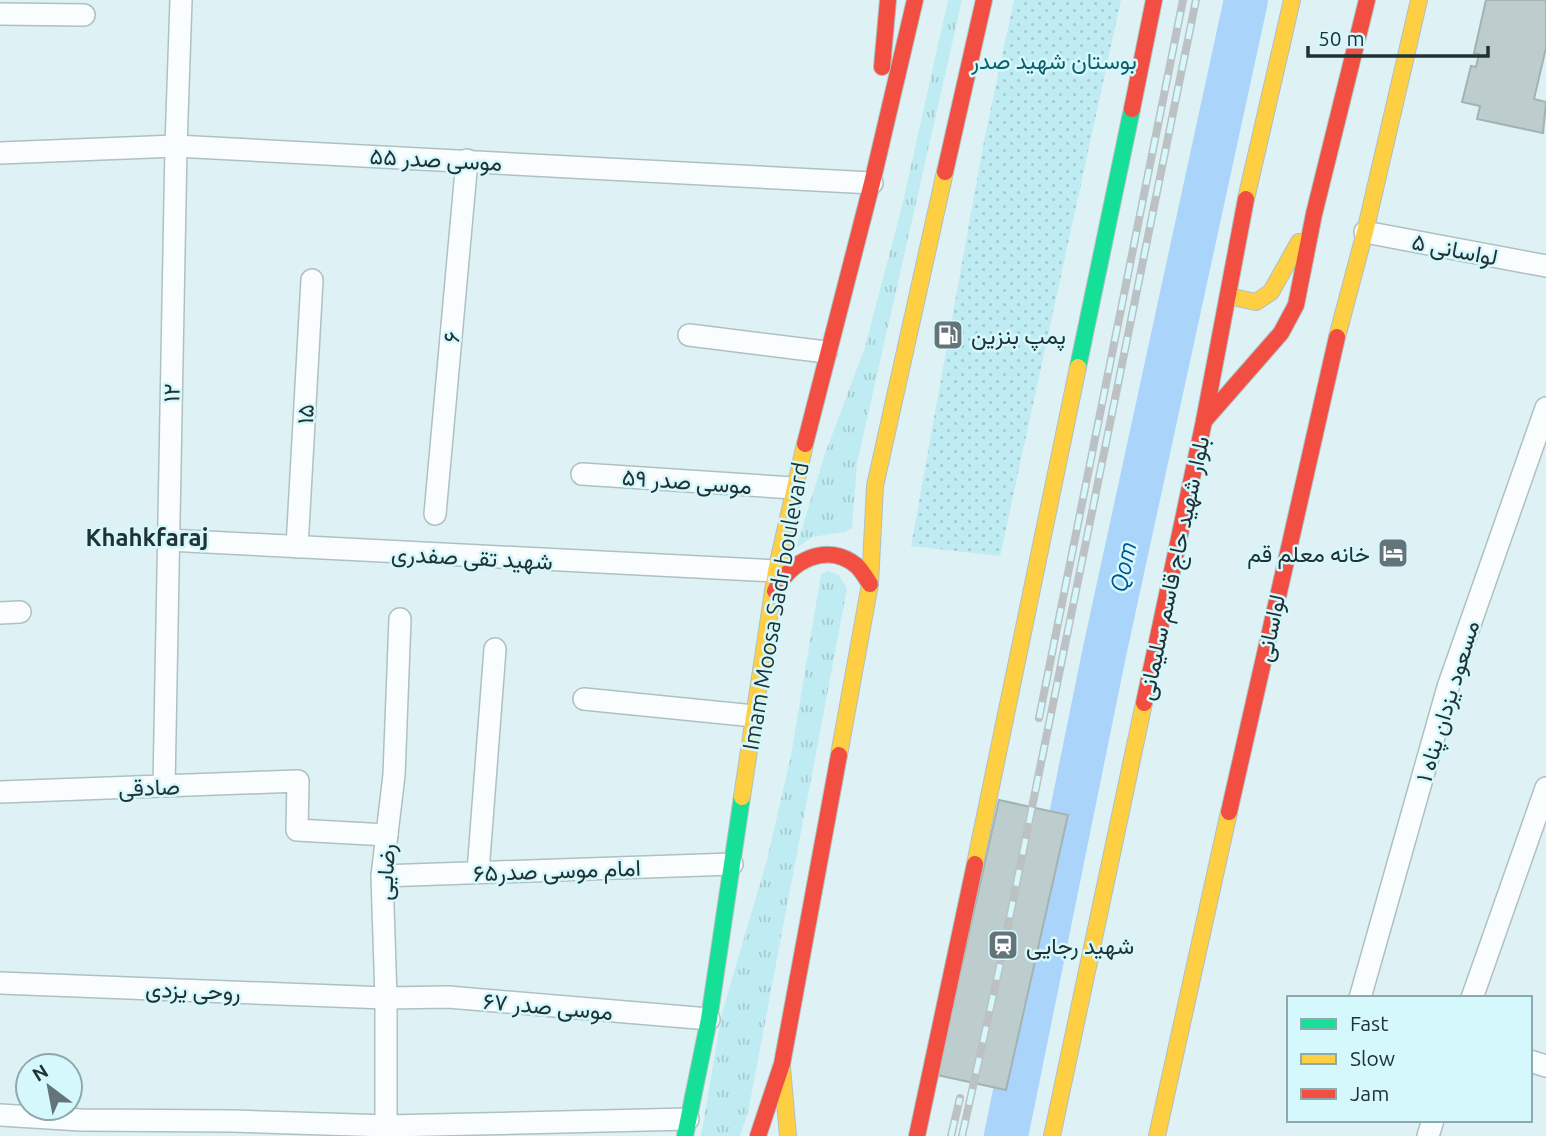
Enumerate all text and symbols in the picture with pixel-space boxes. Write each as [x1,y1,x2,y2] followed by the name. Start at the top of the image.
[1308,14,1488,58] scale bar
[1318,26,1365,50] text: 50 m
[970,48,1137,76] park label: بوستان شهید صدر
[369,143,503,178] street label: موسی صدر ۵۵
[1409,228,1500,272] street label: لواسانی ۵
[931,318,965,352] fuel station icon: پمپ بنزین
[971,323,1066,352] place label: پمپ بنزین
[438,330,464,344] street label: ۶
[158,383,184,403] street label: ۱۲
[292,403,318,425] street label: ۱۵
[1133,434,1217,703] street label: بلوار شهید حاج قاسم سلیمانی
[737,460,813,752] street label: Imam Moosa Sadr boulevard
[621,464,753,501] street label: موسی صدر ۵۹
[85,524,209,551] district label: Khahkfaraj
[1376,536,1410,570] hotel icon: خانه معلم قم
[1104,539,1143,595] water label: Qom
[390,540,553,577] street label: شهید تقی صفدری
[1247,541,1370,569] place label: خانه معلم قم
[1251,592,1292,664] street label: لواسانی
[1411,617,1487,786] street label: ۱ مسعود یزدان پناه
[118,773,180,803] street label: صادقی
[371,843,402,901] street label: رضایی
[473,855,641,888] street label: امام موسی صدر۶۵
[986,928,1020,962] station icon: شهید رجایی
[1026,933,1134,961] place label: شهید رجایی
[145,976,241,1007] street label: روحی یزدی
[482,988,614,1027] street label: موسی صدر ۶۷
[1287,996,1532,1122] legend
[1350,1011,1388,1035] text: Fast
[1350,1046,1395,1070] text: Slow
[14,1052,84,1122] north arrow
[28,1059,52,1086] text: N
[1350,1081,1389,1105] text: Jam

